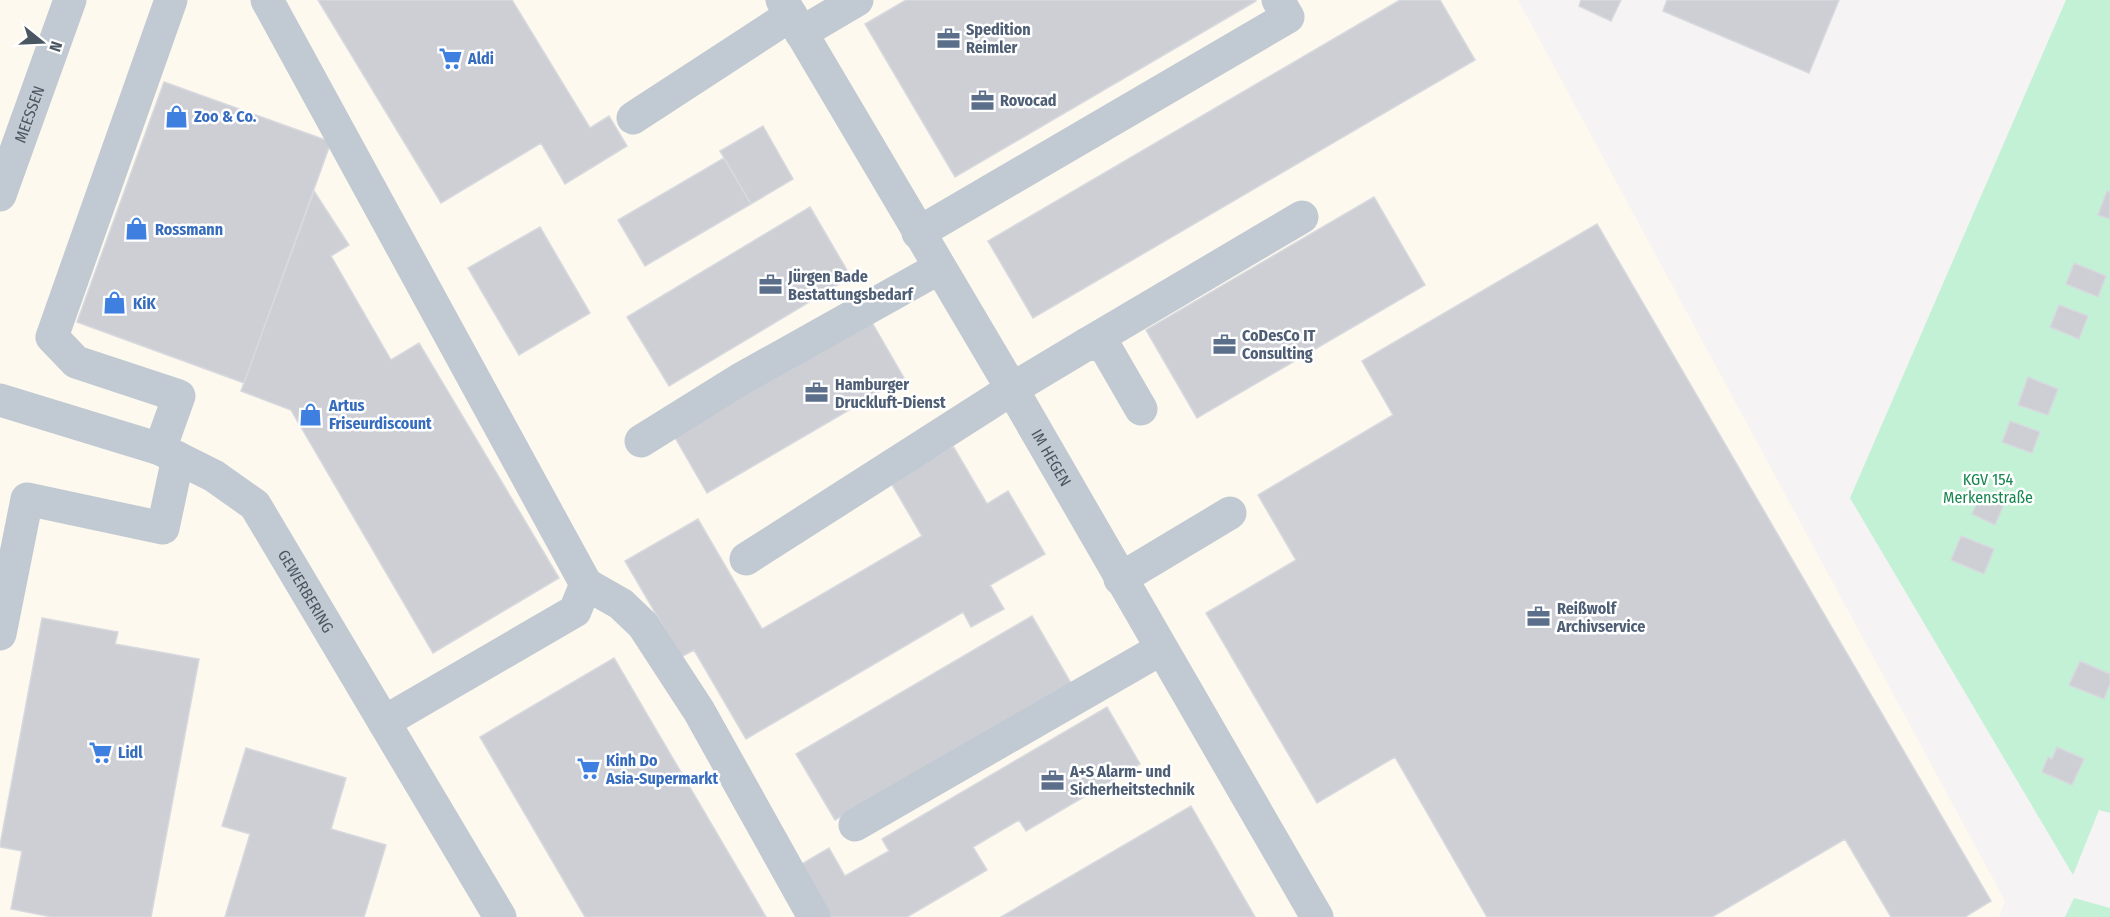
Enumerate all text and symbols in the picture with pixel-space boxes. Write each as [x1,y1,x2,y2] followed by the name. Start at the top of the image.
[12,12,72,72] north arrow
[966,20,1031,57] place label: Spedition Reimler
[935,25,961,51] office icon: Spedition Reimler
[45,39,66,54] text: N
[437,45,463,71] supermarket icon: Aldi
[467,49,494,68] place label: Aldi
[10,83,48,145] street label: MEESSEN
[969,87,995,113] office icon: Rovocad
[1000,91,1057,110] place label: Rovocad
[163,103,189,129] shop icon: Zoo & Co.
[194,107,257,126] place label: Zoo & Co.
[124,216,150,242] shop icon: Rossmann
[155,220,223,239] place label: Rossmann
[787,267,915,304] place label: Jürgen Bade Bestattungsbedarf
[757,272,783,298] office icon: Jürgen Bade Bestattungsbedarf
[102,290,128,316] shop icon: KiK
[133,294,156,313] place label: KiK
[1242,326,1315,363] place label: CoDesCo IT Consulting
[1211,331,1237,357] office icon: CoDesCo IT Consulting
[835,375,946,412] place label: Hamburger Druckluft-Dienst
[804,380,830,406] office icon: Hamburger Druckluft-Dienst
[328,396,432,433] place label: Artus Friseurdiscount
[298,401,324,427] shop icon: Artus Friseurdiscount
[1028,426,1075,489] street label: IM HEGEN
[1943,470,2033,507] park label: KGV 154 Merkenstraße
[274,546,338,636] street label: GEWERBERING
[1556,599,1645,636] place label: Reißwolf Archivservice
[1526,604,1552,630] office icon: Reißwolf Archivservice
[87,739,113,765] supermarket icon: Lidl
[118,743,143,762] place label: Lidl
[605,751,719,788] place label: Kinh Do Asia-Supermarkt
[575,756,601,782] supermarket icon: Kinh Do Asia-Supermarkt
[1069,762,1195,799] place label: A+S Alarm- und Sicherheitstechnik
[1039,767,1065,793] office icon: A+S Alarm- und Sicherheitstechnik

